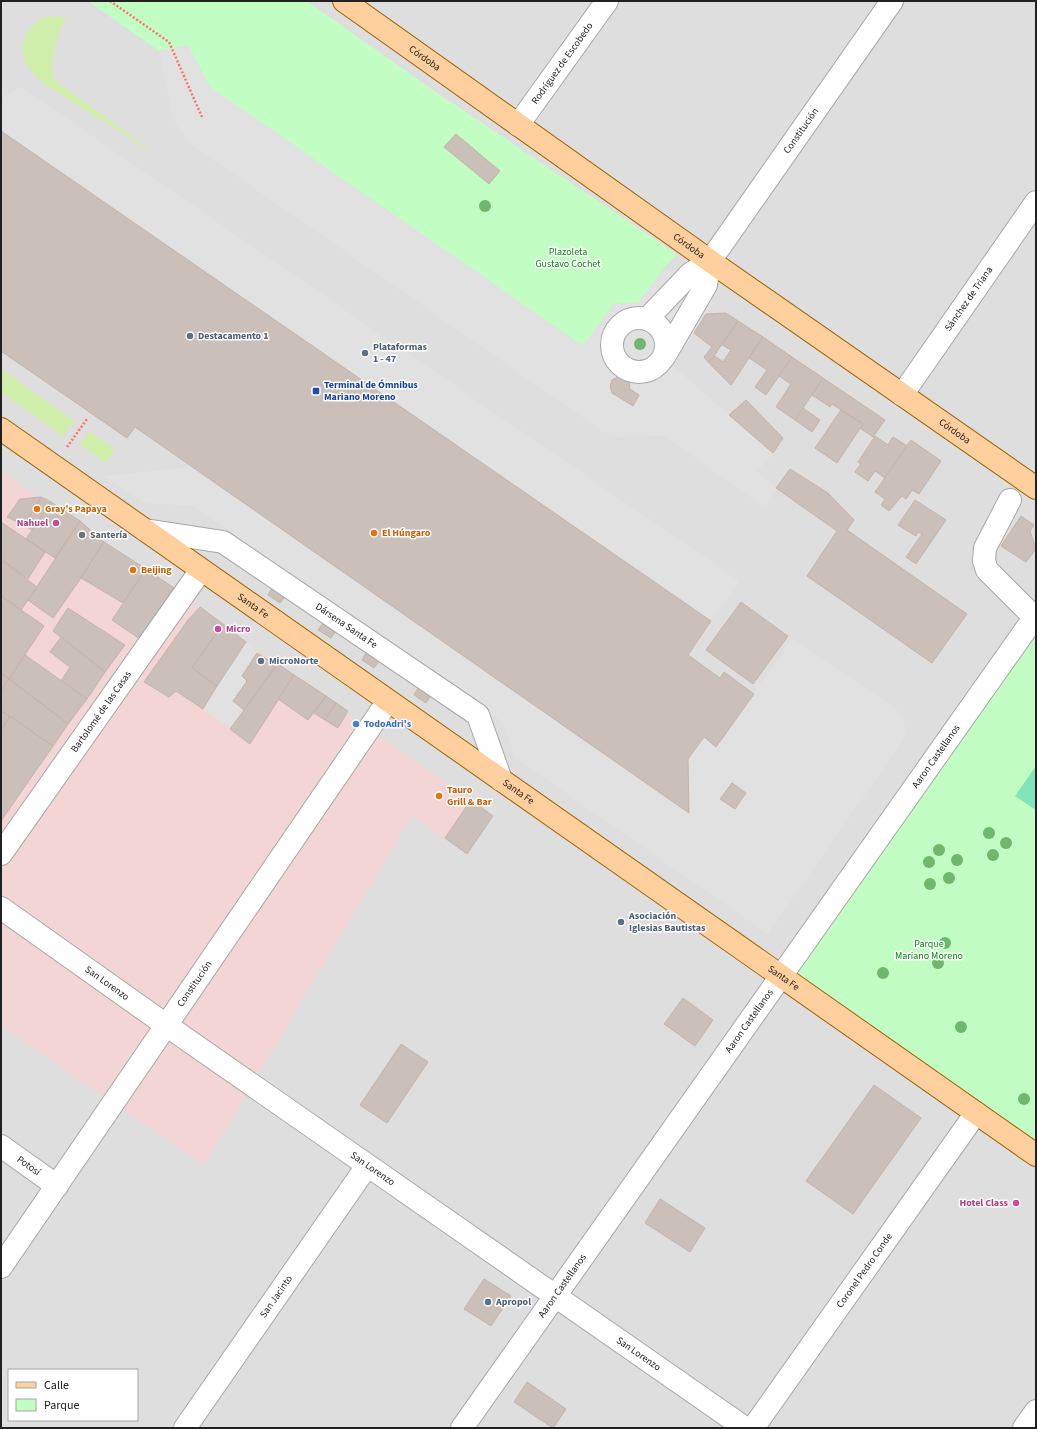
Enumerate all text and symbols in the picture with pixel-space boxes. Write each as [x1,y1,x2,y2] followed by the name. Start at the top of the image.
[528,20,596,107] street label: Rodríguez de Escobedo
[406,42,443,74] street label: Córdoba
[780,105,822,157] street label: Constitución
[670,230,708,262] street label: Córdoba
[535,245,601,271] park label: Plazoleta Gustavo Cochet
[941,264,996,334] street label: Sánchez de Triana
[198,329,268,343] place label: Destacamento 1
[185,331,195,341] marker: Destacamento 1
[373,340,427,366] place label: Plataformas 1 - 47
[360,348,370,358] marker: Plataformas 1 - 47
[324,378,418,404] place label: Terminal de Ómnibus Mariano Moreno
[311,386,321,396] marker: Terminal de Ómnibus Mariano Moreno
[936,415,973,447] street label: Córdoba
[45,502,107,516] place label: Gray's Papaya
[32,504,42,514] marker: Gray's Papaya
[17,516,48,530] place label: Nahuel
[51,518,61,528] marker: Nahuel
[382,526,431,540] place label: El Húngaro
[90,528,127,542] place label: Santería
[369,528,379,538] marker: El Húngaro
[77,530,87,540] marker: Santería
[141,563,172,577] place label: Beijing
[128,565,138,575] marker: Beijing
[234,590,272,622] street label: Santa Fe
[313,600,380,652] street label: Dársena Santa Fe
[226,622,251,636] place label: Micro
[213,624,223,634] marker: Micro
[269,654,319,668] place label: MicroNorte
[256,656,266,666] marker: MicroNorte
[68,668,135,755] street label: Bartolomé de las Casas
[364,717,412,731] place label: TodoAdri's
[351,719,361,729] marker: TodoAdri's
[909,722,964,791] street label: Aaron Castellanos
[500,776,537,808] street label: Santa Fe
[447,783,492,809] place label: Tauro Grill & Bar
[434,791,444,801] marker: Tauro Grill & Bar
[628,909,706,935] place label: Asociación Iglesias Bautistas
[616,917,626,927] marker: Asociación Iglesias Bautistas
[895,937,963,963] park label: Parque Mariano Moreno
[174,958,215,1010] street label: Constitución
[765,962,802,994] street label: Santa Fe
[82,963,132,1004] street label: San Lorenzo
[722,986,777,1056] street label: Aaron Castellanos
[347,1148,398,1189] street label: San Lorenzo
[14,1153,44,1179] street label: Potosí
[959,1196,1009,1210] place label: Hotel Class
[1011,1198,1021,1208] marker: Hotel Class
[833,1230,896,1311] street label: Coronel Pedro Conde
[535,1251,590,1321] street label: Aaron Castellanos
[257,1273,296,1321] street label: San Jacinto
[495,1295,531,1309] place label: Apropol
[483,1297,493,1307] marker: Apropol
[613,1333,664,1374] street label: San Lorenzo
[8,1369,138,1421] legend
[44,1377,69,1394] text: Calle
[44,1397,80,1414] text: Parque

